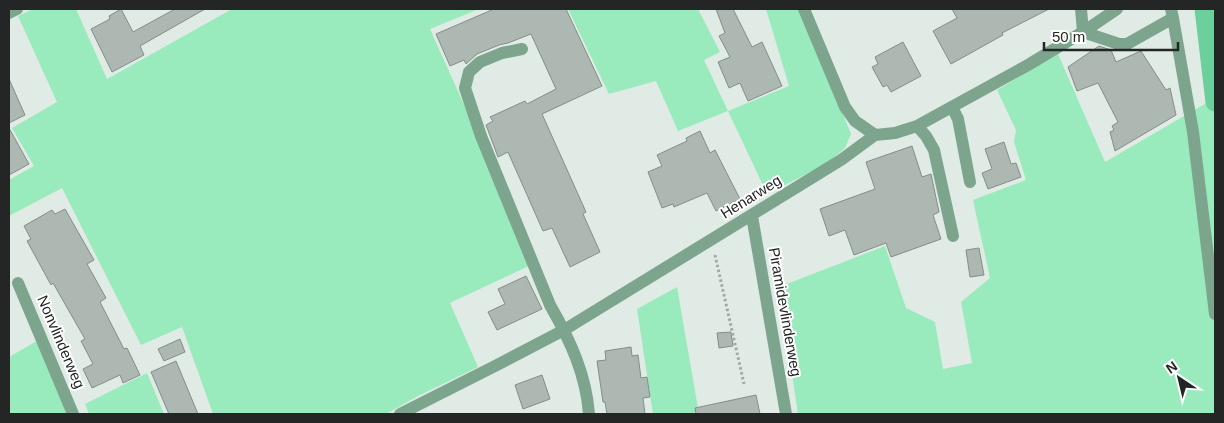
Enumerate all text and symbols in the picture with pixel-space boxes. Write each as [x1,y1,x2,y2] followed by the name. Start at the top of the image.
[1044,20,1178,52] scale bar
[1052,28,1085,45] text: 50 m
[717,171,784,222] street label: Henarweg
[766,246,805,378] street label: Piramidevlinderweg
[34,293,89,391] street label: Nonvlinderweg
[1154,353,1204,403] north arrow
[1163,358,1180,377] text: N

